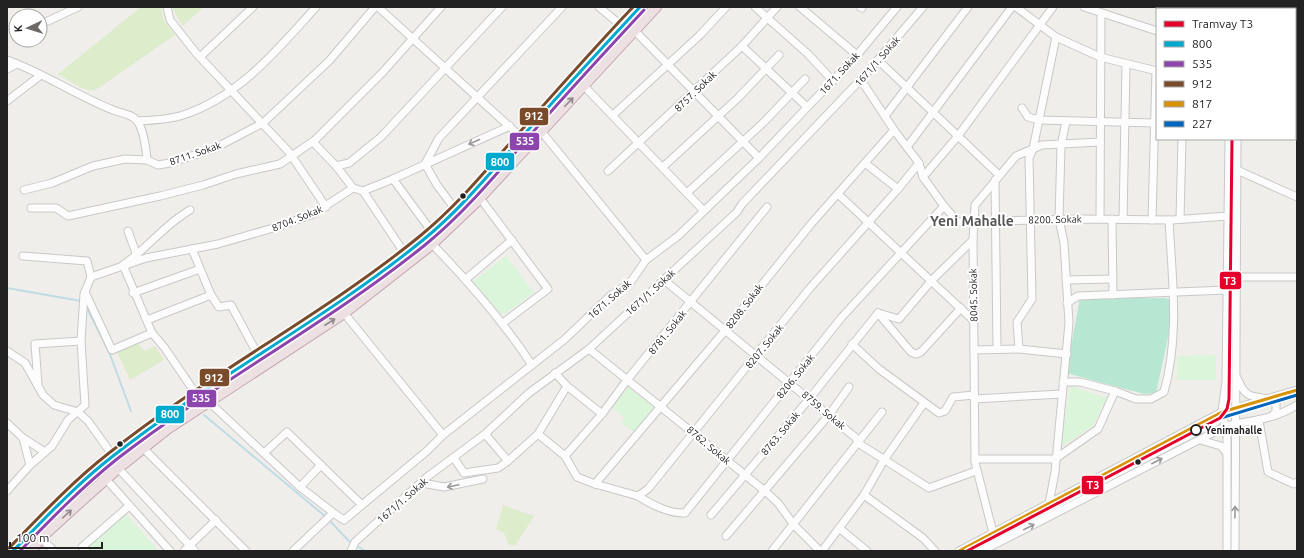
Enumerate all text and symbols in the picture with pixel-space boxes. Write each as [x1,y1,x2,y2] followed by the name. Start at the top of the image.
[8,8,48,48] north arrow
[1156,8,1296,140] legend
[1192,17,1253,30] text: Tramvay T3
[12,24,24,33] text: K
[853,34,902,89] street label: 1671/1. Sokak
[1192,37,1213,50] text: 800
[817,50,862,97] street label: 1671. Sokak
[1192,57,1212,70] text: 535
[672,69,718,114] street label: 8757. Sokak
[1192,77,1212,90] text: 912
[564,96,573,107] one-way arrow
[1192,97,1212,110] text: 817
[519,107,549,126] line badge: 912
[525,110,543,122] text: 912
[1192,117,1212,130] text: 227
[509,132,540,151] line badge: 535
[516,135,534,147] text: 535
[468,139,480,146] one-way arrow
[168,140,222,167] street label: 8711. Sokak
[485,152,515,171] line badge: 800
[491,156,509,168] text: 800
[458,191,468,201] unlabelled marker
[270,203,324,234] street label: 8704. Sokak
[930,213,1014,229] district label: Yeni Mahalle
[1028,214,1082,225] street label: 8200. Sokak
[623,267,677,318] street label: 1671/1. Sokak
[968,268,979,322] street label: 8045. Sokak
[1219,271,1242,290] line badge: T3
[1224,275,1236,287] text: T3
[585,278,633,321] street label: 1671. Sokak
[724,282,765,331] street label: 8208. Sokak
[646,308,689,357] street label: 8781. Sokak
[324,318,335,326] one-way arrow
[743,322,786,371] street label: 8207. Sokak
[774,352,817,401] street label: 8206. Sokak
[199,368,230,387] line badge: 912
[205,372,223,384] text: 912
[186,389,217,408] line badge: 535
[800,389,848,432] street label: 8759. Sokak
[192,392,210,404] text: 535
[155,405,185,424] line badge: 800
[161,408,179,420] text: 800
[759,409,802,457] street label: 8763. Sokak
[685,424,733,467] street label: 8762. Sokak
[1190,424,1202,436] marker: Yenimahalle
[1205,425,1262,436] place label: Yenimahalle
[115,439,125,449] unlabelled marker
[1133,457,1143,467] unlabelled marker
[1151,457,1163,465] one-way arrow
[1081,475,1104,495] line badge: T3
[375,476,430,525] street label: 1671/1. Sokak
[1087,479,1099,491] text: T3
[447,482,460,490] one-way arrow
[1232,506,1239,519] one-way arrow
[62,509,72,518] one-way arrow
[1023,523,1035,530] one-way arrow
[10,524,102,550] scale bar
[16,531,49,544] text: 100 m

